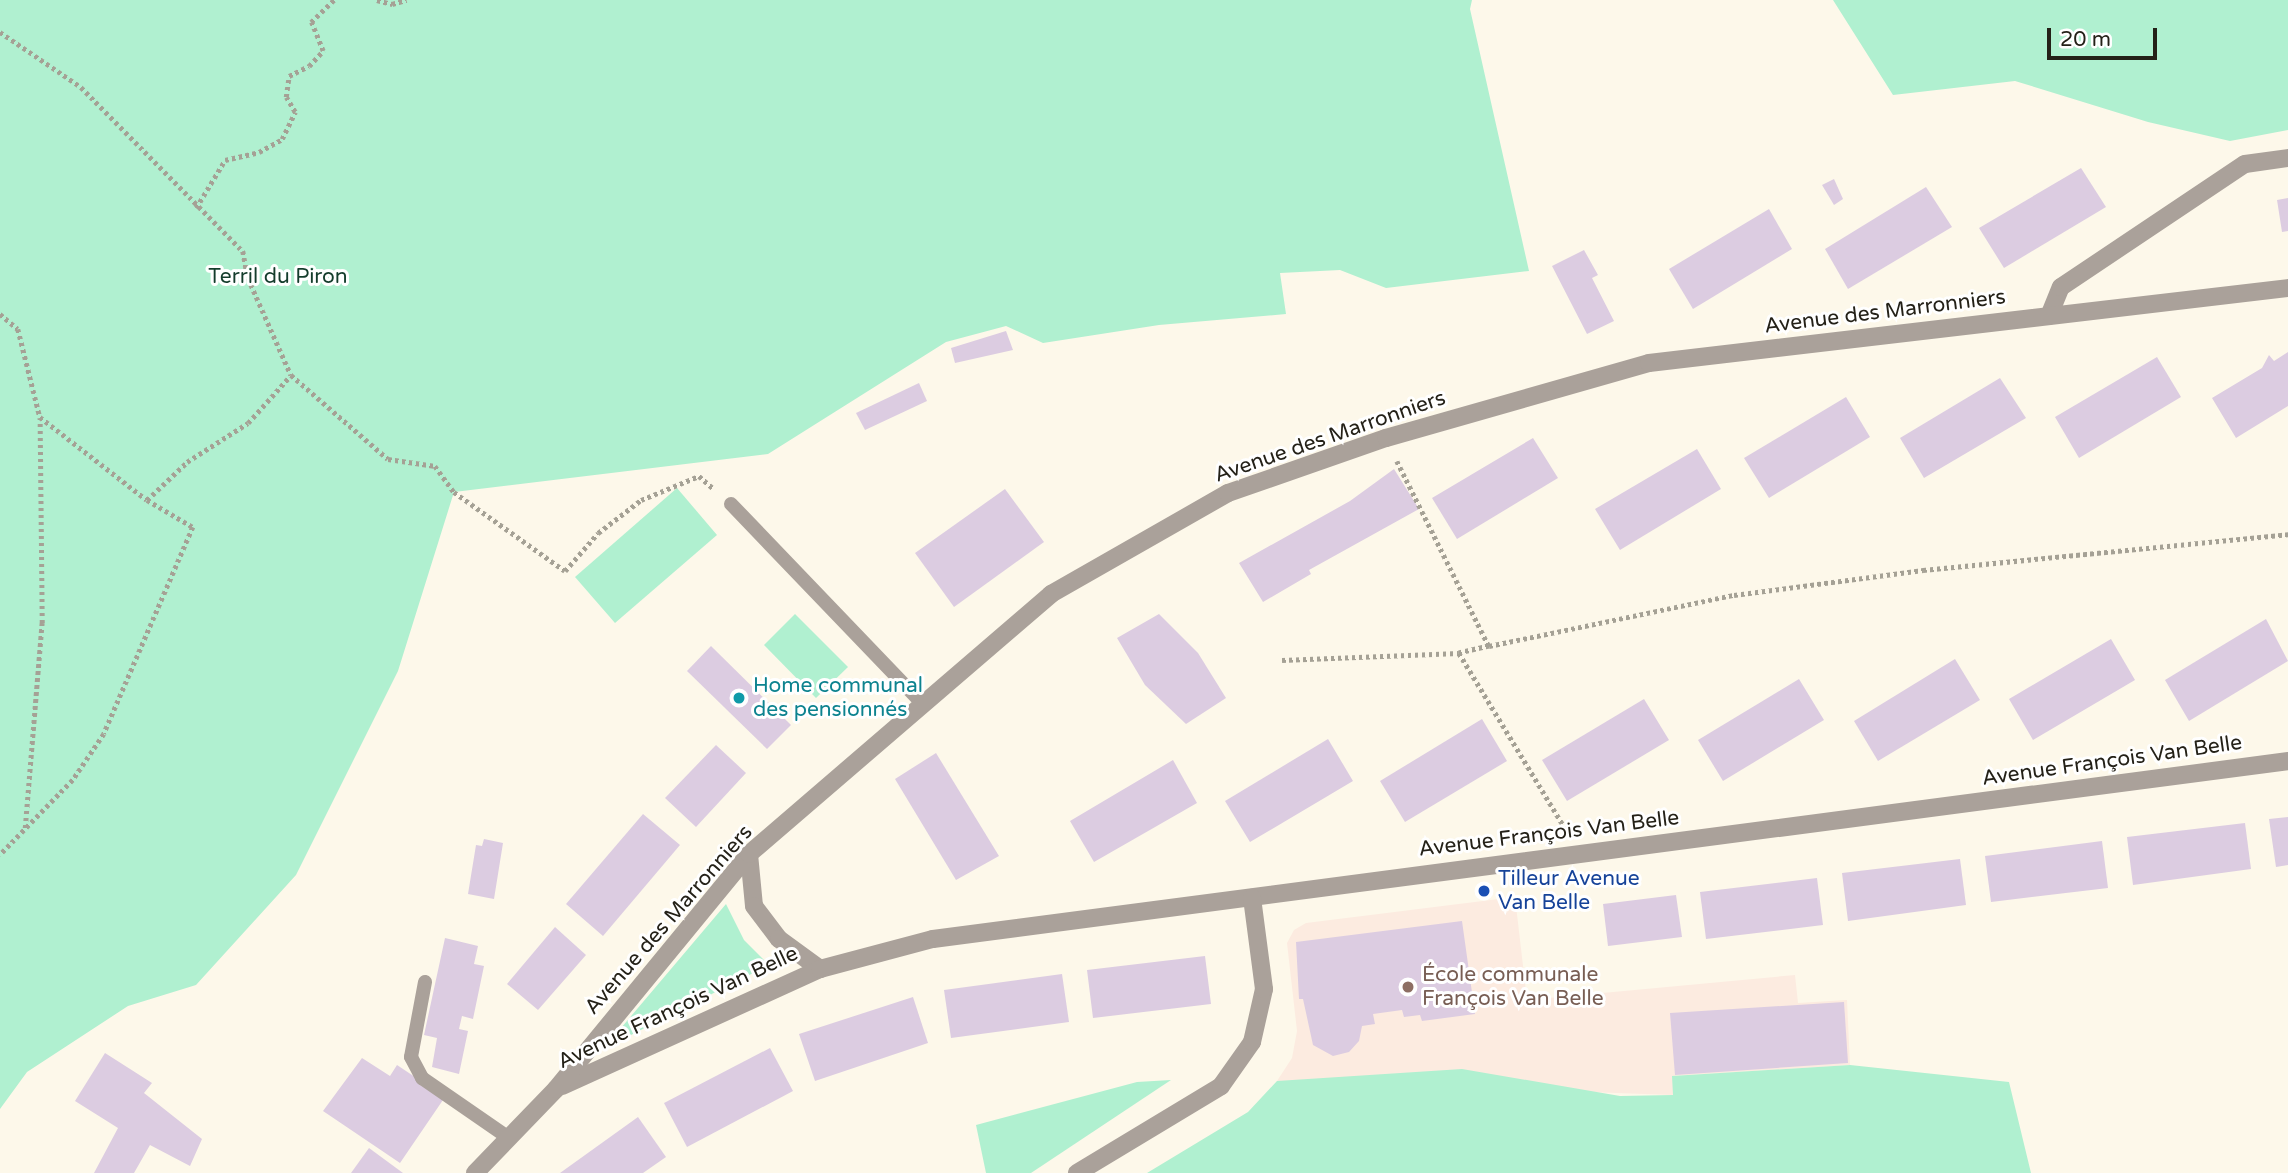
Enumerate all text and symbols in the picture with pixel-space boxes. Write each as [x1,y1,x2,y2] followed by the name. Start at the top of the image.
[2050,14,2160,58] scale bar
[2060,27,2111,52] text: 20 m
[208,264,348,290] park label: Terril du Piron
[1763,285,2007,339] street label: Avenue des Marronniers
[1211,386,1449,488] street label: Avenue des Marronniers
[753,673,923,723] place label: Home communal des pensionnés
[731,690,747,706] marker: Home communal des pensionnés
[1980,730,2244,792] street label: Avenue François Van Belle
[1417,806,1681,862] street label: Avenue François Van Belle
[580,820,758,1020] street label: Avenue des Marronniers
[1498,866,1640,916] place label: Tilleur Avenue Van Belle
[1476,883,1492,899] marker: Tilleur Avenue Van Belle
[554,941,802,1075] street label: Avenue François Van Belle
[1422,962,1604,1012] place label: École communale François Van Belle
[1400,979,1416,995] marker: École communale François Van Belle

